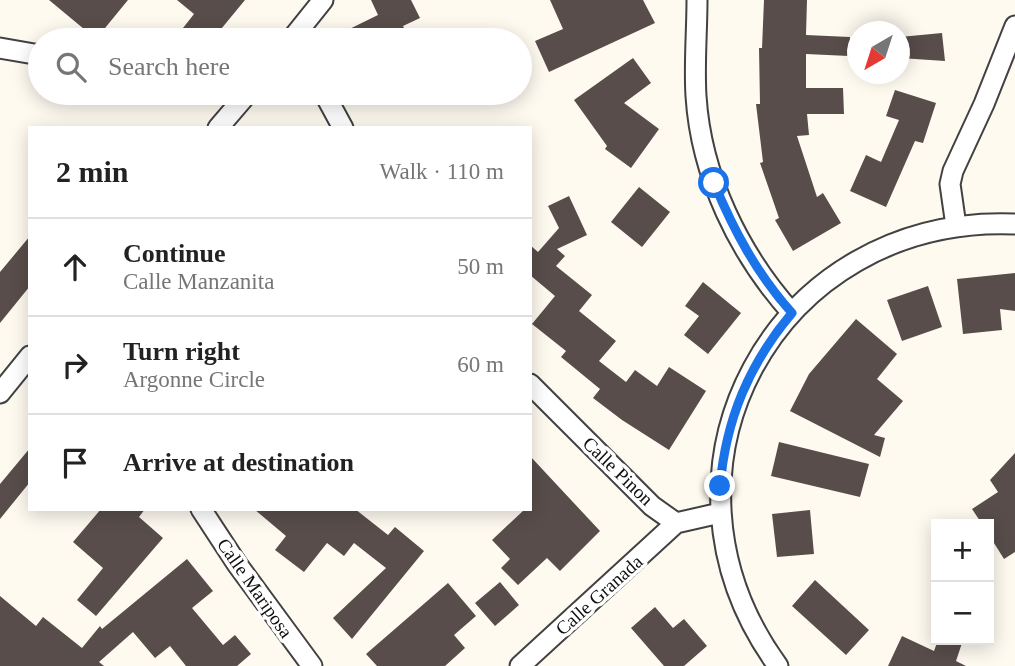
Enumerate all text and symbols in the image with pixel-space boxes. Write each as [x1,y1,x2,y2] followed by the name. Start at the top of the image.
[847,21,910,84] north arrow
[28,28,532,105] search box
[52,48,90,86] icon: search
[108,52,230,81] text: Search here
[56,155,129,188] text: 2 min
[380,159,504,184] text: Walk · 110 m
[698,167,729,198] route start
[123,239,226,268] text: Continue
[56,248,94,286] icon: ahead
[457,254,504,279] text: 50 m
[123,269,274,294] text: Calle Manzanita
[123,337,240,366] text: Turn right
[56,346,94,384] icon: right
[457,352,504,377] text: 60 m
[123,367,265,392] text: Argonne Circle
[579,432,658,510] street label: Calle Pinon
[56,444,94,482] icon: arrive
[123,448,354,477] text: Arrive at destination
[704,470,735,501] route end
[931,519,994,645] map controls
[931,519,994,582] button: +
[213,534,297,642] street label: Calle Mariposa
[551,550,647,639] street label: Calle Granada
[931,582,994,645] button: −

